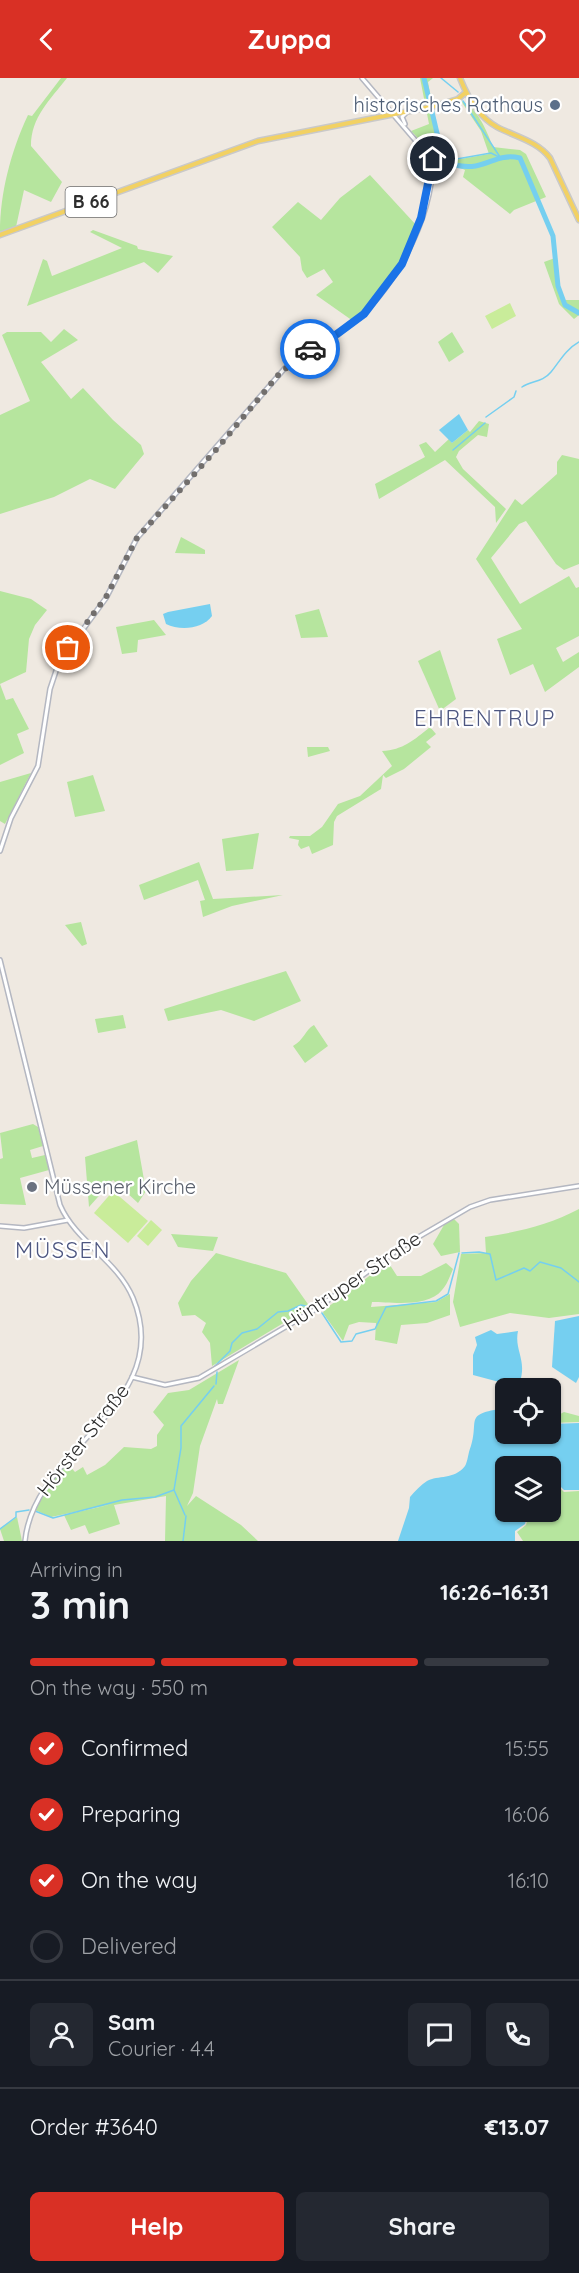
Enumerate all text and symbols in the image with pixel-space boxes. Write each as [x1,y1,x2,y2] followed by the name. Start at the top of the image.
[247,22,332,56] text: Zuppa
[30,23,63,56] icon: back
[516,23,549,56] icon: heart
[354,92,543,117] place label: historisches Rathaus
[548,98,562,112] marker: historisches Rathaus
[407,133,458,184] pin
[416,142,449,175] icon: home
[66,187,116,217] road number: B 66
[280,319,340,379] courier
[294,333,327,366] icon: car
[42,622,93,673] pin
[51,631,84,664] icon: bag
[414,704,556,732] district label: EHRENTRUP
[44,1174,196,1199] place label: Müssener Kirche
[25,1180,39,1194] marker: Müssener Kirche
[278,1225,425,1336] street label: Hüntruper Straße
[15,1236,111,1264] district label: MÜSSEN
[495,1378,561,1522] map controls
[495,1378,561,1444] button: locate
[31,1379,134,1501] street label: Hörster Straße
[495,1456,561,1522] button: layers
[30,1557,123,1582] text: Arriving in
[440,1578,549,1606] text: 16:26–16:31
[30,1580,130,1629] text: 3 min
[30,1675,208,1700] text: On the way · 550 m
[30,1732,63,1765] icon: check
[81,1734,188,1762] text: Confirmed
[505,1736,549,1761] text: 15:55
[30,1798,63,1831] icon: check
[81,1800,181,1828] text: Preparing
[504,1802,549,1827] text: 16:06
[30,1864,63,1897] icon: check
[81,1866,197,1894] text: On the way
[508,1868,549,1893] text: 16:10
[81,1932,177,1960] text: Delivered
[30,2003,93,2066] button: person
[408,2003,471,2066] button: chat
[486,2003,549,2066] button: phone
[108,2008,155,2036] text: Sam
[108,2036,214,2061] text: Courier · 4.4
[30,2113,158,2141] text: Order #3640
[485,2113,549,2141] text: €13.07
[30,2192,284,2261] button: Help
[296,2192,549,2261] button: Share

